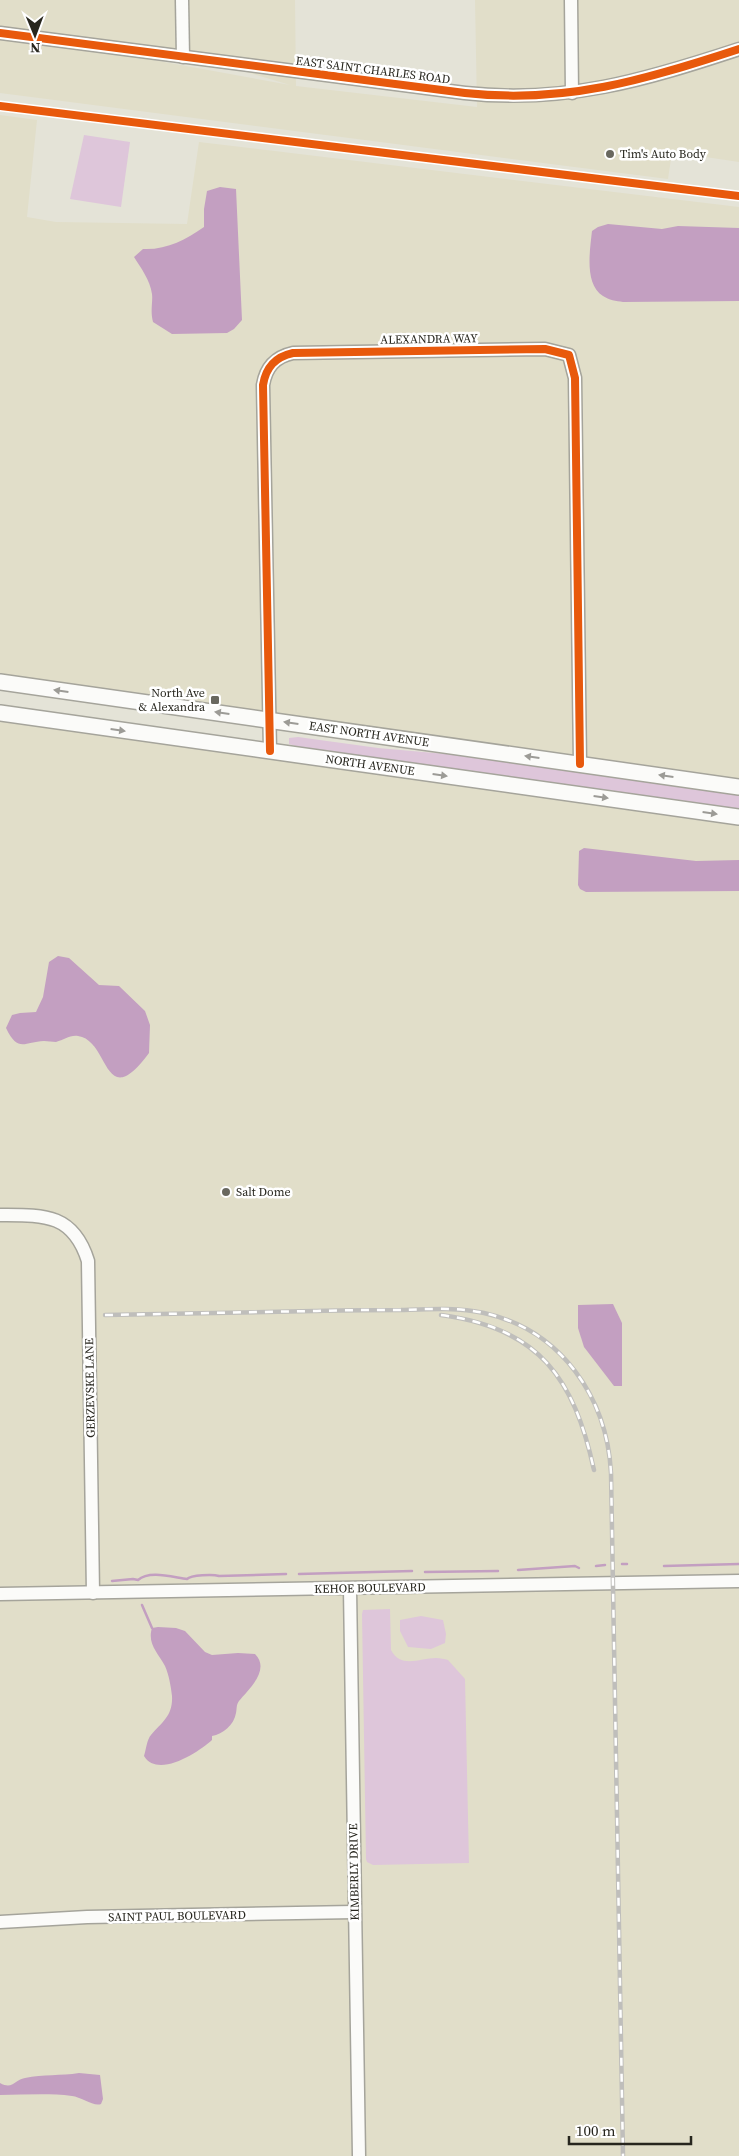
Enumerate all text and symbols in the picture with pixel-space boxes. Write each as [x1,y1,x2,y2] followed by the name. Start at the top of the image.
[10,10,60,60] north arrow
[30,38,41,58] text: N
[295,53,451,87] street label: EAST SAINT CHARLES ROAD
[620,146,707,162] place label: Tim's Auto Body
[604,148,616,160] marker: Tim's Auto Body
[380,330,478,348] street label: ALEXANDRA WAY
[139,685,206,715] place label: North Ave & Alexandra
[53,687,69,695] one-way arrow
[209,694,221,706] marker: North Ave & Alexandra
[214,709,230,717] one-way arrow
[308,718,430,750] street label: EAST NORTH AVENUE
[283,719,299,727] one-way arrow
[110,726,126,734] one-way arrow
[324,751,416,779] street label: NORTH AVENUE
[524,753,540,761] one-way arrow
[432,771,448,779] one-way arrow
[657,772,673,780] one-way arrow
[593,794,609,802] one-way arrow
[703,809,719,817] one-way arrow
[236,1184,291,1200] place label: Salt Dome
[220,1186,232,1198] marker: Salt Dome
[81,1338,99,1438] street label: GERZEVSKE LANE
[314,1579,426,1597] street label: KEHOE BOULEVARD
[345,1823,363,1921] street label: KIMBERLY DRIVE
[108,1907,246,1925] street label: SAINT PAUL BOULEVARD
[569,2114,692,2146] scale bar
[576,2120,616,2141] text: 100 m

